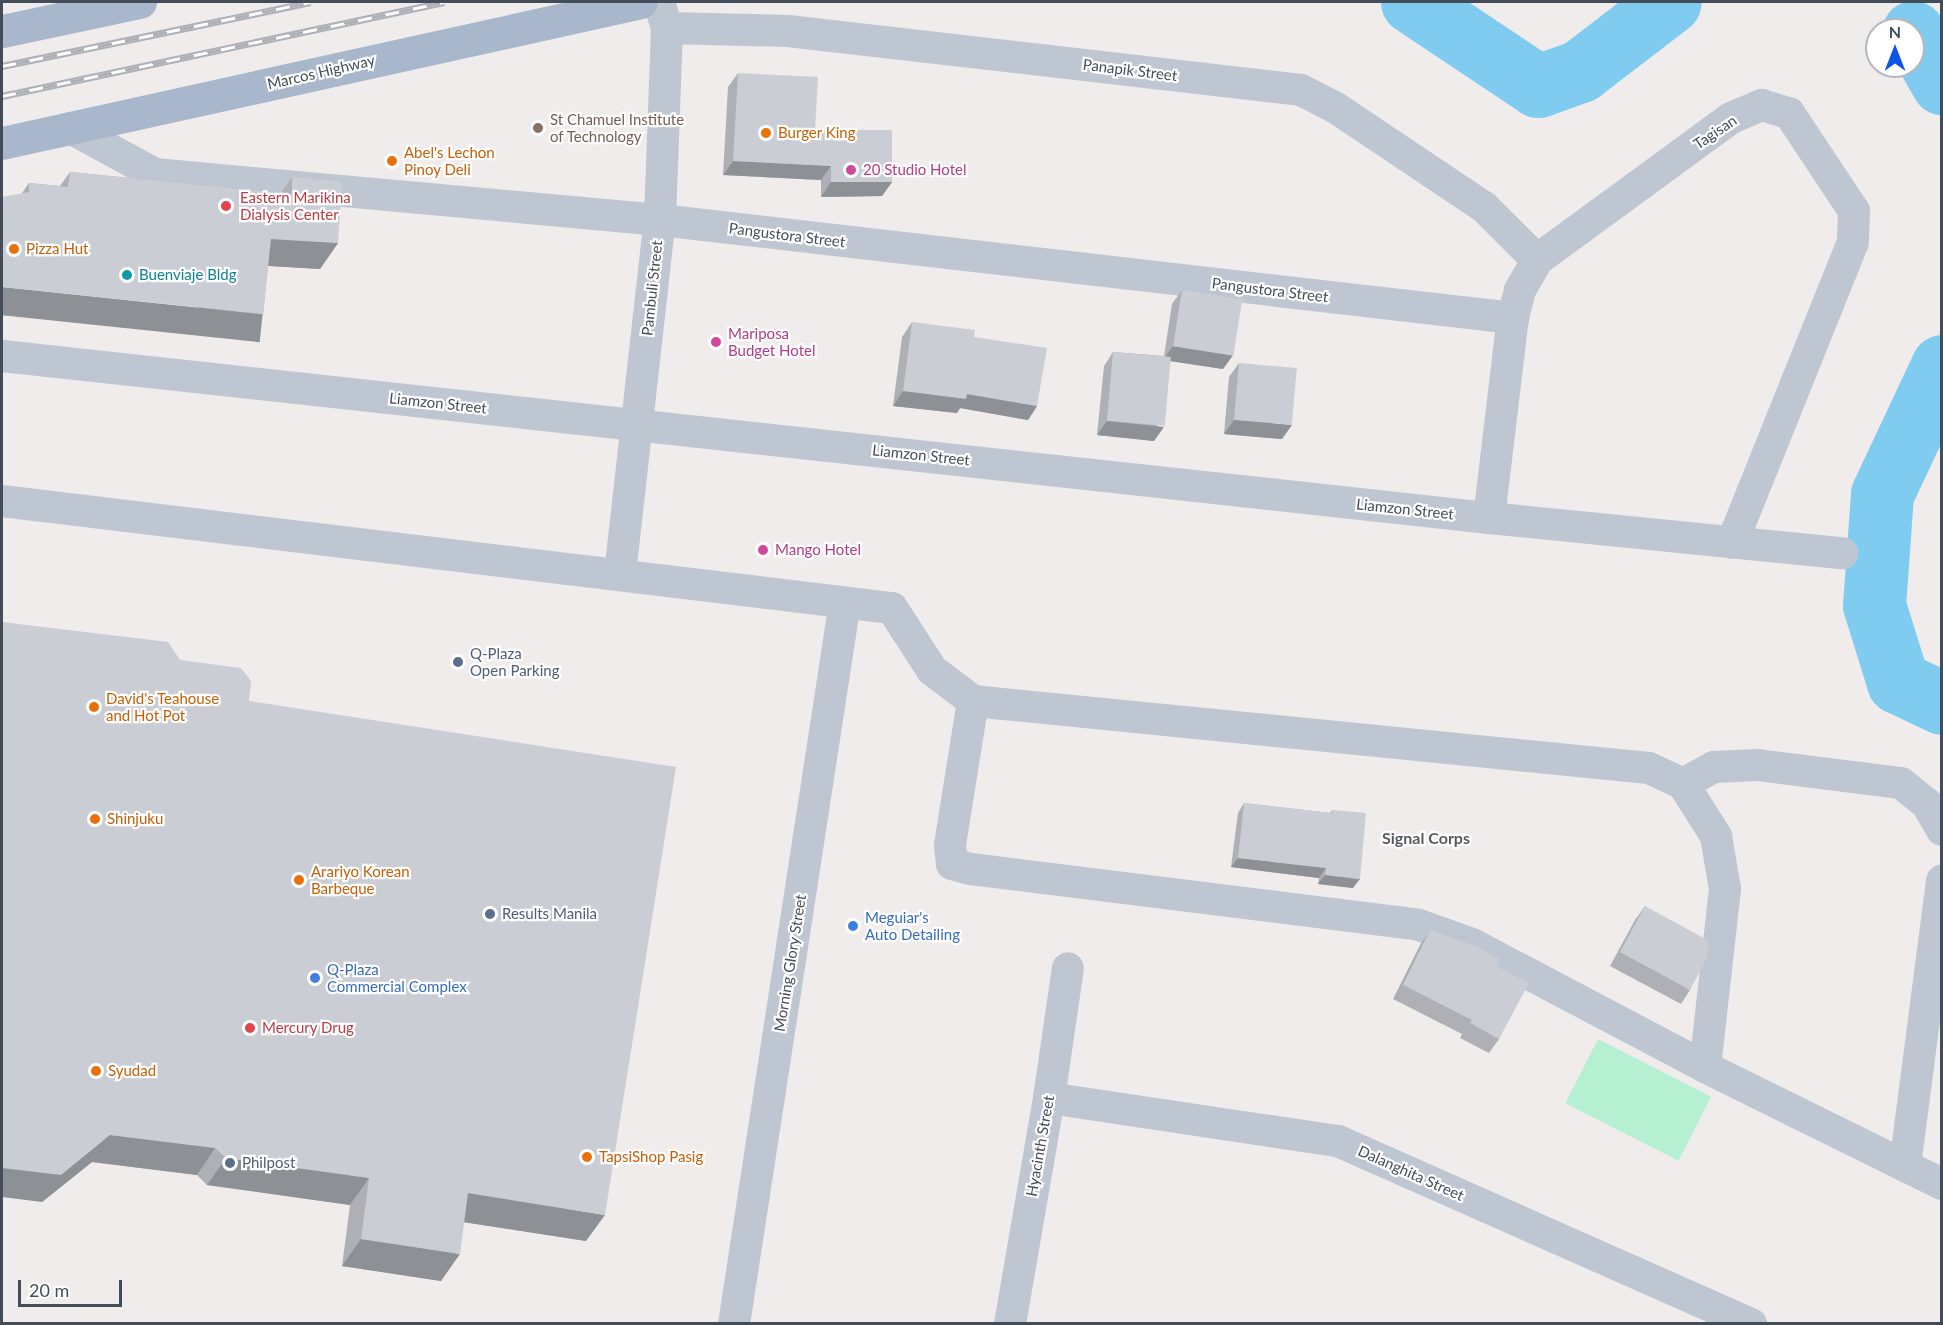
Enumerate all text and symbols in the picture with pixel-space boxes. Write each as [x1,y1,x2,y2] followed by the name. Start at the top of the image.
[1865,18,1925,78] north arrow
[1889,22,1901,41] text: N
[265,51,377,93] street label: Marcos Highway
[1082,55,1178,85] street label: Panapik Street
[550,110,684,145] place label: St Chamuel Institute of Technology
[1690,111,1740,153] street label: Tagisan
[531,121,545,135] marker: St Chamuel Institute of Technology
[778,124,856,142] place label: Burger King
[759,126,773,140] marker: Burger King
[404,143,495,178] place label: Abel's Lechon Pinoy Deli
[385,154,399,168] marker: Abel's Lechon Pinoy Deli
[863,161,967,179] place label: 20 Studio Hotel
[844,163,858,177] marker: 20 Studio Hotel
[240,188,351,223] place label: Eastern Marikina Dialysis Center
[217,197,235,215] marker: Eastern Marikina Dialysis Center
[728,219,846,251] street label: Pangustora Street
[638,239,666,337] street label: Pambuli Street
[26,240,88,258] place label: Pizza Hut
[7,242,21,256] marker: Pizza Hut
[139,266,236,284] place label: Buenviaje Bldg
[120,268,134,282] marker: Buenviaje Bldg
[1211,274,1329,306] street label: Pangustora Street
[728,324,815,359] place label: Mariposa Budget Hotel
[709,335,723,349] marker: Mariposa Budget Hotel
[388,389,488,417] street label: Liamzon Street
[871,441,971,469] street label: Liamzon Street
[1355,495,1455,523] street label: Liamzon Street
[775,541,861,559] place label: Mango Hotel
[756,543,770,557] marker: Mango Hotel
[470,644,559,679] place label: Q-Plaza Open Parking
[451,655,465,669] marker: Q-Plaza Open Parking
[106,689,220,724] place label: David's Teahouse and Hot Pot
[87,700,101,714] marker: David's Teahouse and Hot Pot
[107,810,163,828] place label: Shinjuku
[88,812,102,826] marker: Shinjuku
[1382,828,1470,848] district label: Signal Corps
[311,862,410,897] place label: Arariyo Korean Barbeque
[292,873,306,887] marker: Arariyo Korean Barbeque
[770,893,810,1033] street label: Morning Glory Street
[502,905,597,923] place label: Results Manila
[483,907,497,921] marker: Results Manila
[865,908,960,943] place label: Meguiar's Auto Detailing
[846,919,860,933] marker: Meguiar's Auto Detailing
[327,960,467,995] place label: Q-Plaza Commercial Complex
[308,971,322,985] marker: Q-Plaza Commercial Complex
[262,1019,354,1037] place label: Mercury Drug
[243,1021,257,1035] marker: Mercury Drug
[108,1062,156,1080] place label: Syudad
[89,1064,103,1078] marker: Syudad
[1022,1094,1058,1198] street label: Hyacinth Street
[1355,1142,1467,1204] street label: Dalanghita Street
[599,1148,703,1166] place label: TapsiShop Pasig
[580,1150,594,1164] marker: TapsiShop Pasig
[242,1154,295,1172] place label: Philpost
[223,1156,237,1170] marker: Philpost
[21,1268,124,1306] scale bar
[29,1279,69,1301] text: 20 m

